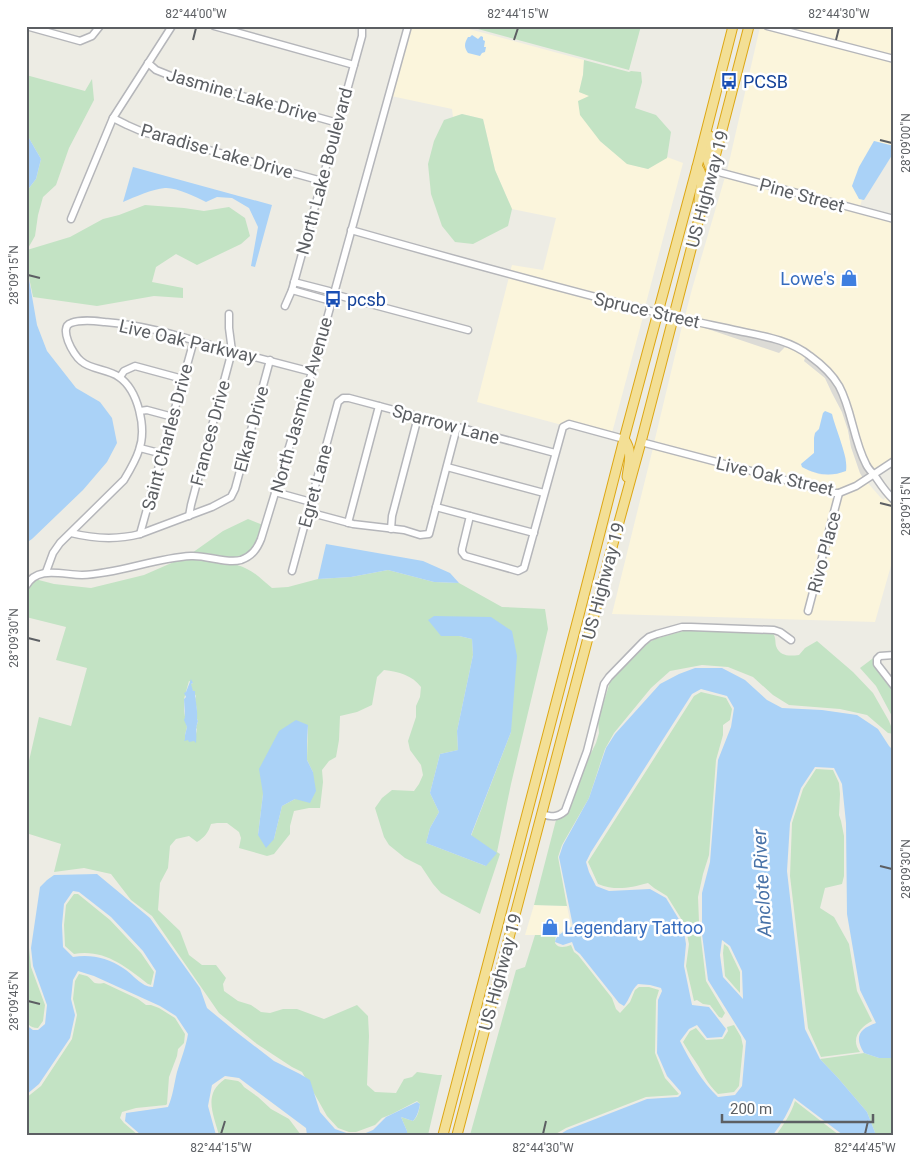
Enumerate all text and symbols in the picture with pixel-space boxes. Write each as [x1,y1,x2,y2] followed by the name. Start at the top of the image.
[165,7,227,21] text: 82°44'00"W
[487,7,549,21] text: 82°44'15"W
[808,7,870,21] text: 82°44'30"W
[164,63,320,127] street label: Jasmine Lake Drive
[719,71,739,91] bus stop icon: PCSB
[743,71,788,92] place label: PCSB
[292,85,356,257] street label: North Lake Boulevard
[899,113,913,173] text: 28°09'00"N
[138,119,296,183] street label: Paradise Lake Drive
[681,128,733,250] street label: US Highway 19
[757,174,847,216] street label: Pine Street
[7,245,21,305] text: 28°09'15"N
[780,268,835,289] place label: Lowe's
[839,268,859,288] shop icon: Lowe's
[592,288,702,332] street label: Spruce Street
[323,289,343,309] bus stop icon: pcsb
[347,289,386,310] place label: pcsb
[117,315,259,367] street label: Live Oak Parkway
[266,315,336,495] street label: North Jasmine Avenue
[137,361,197,513] street label: Saint Charles Drive
[186,378,234,488] street label: Frances Drive
[229,384,273,474] street label: Elkan Drive
[390,400,502,448] street label: Sparrow Lane
[294,442,336,530] street label: Egret Lane
[714,452,836,500] street label: Live Oak Street
[899,476,913,536] text: 28°09'15"N
[803,509,845,595] street label: Rivo Place
[577,520,629,642] street label: US Highway 19
[7,608,21,668] text: 28°09'30"N
[748,828,776,939] water label: Anclote River
[899,839,913,899] text: 28°09'30"N
[474,911,526,1033] street label: US Highway 19
[540,917,560,937] shop icon: Legendary Tattoo
[564,917,703,938] place label: Legendary Tattoo
[7,971,21,1031] text: 28°09'45"N
[722,1091,874,1123] scale bar
[730,1100,772,1118] text: 200 m
[190,1141,252,1155] text: 82°44'15"W
[512,1141,574,1155] text: 82°44'30"W
[834,1141,896,1155] text: 82°44'45"W

